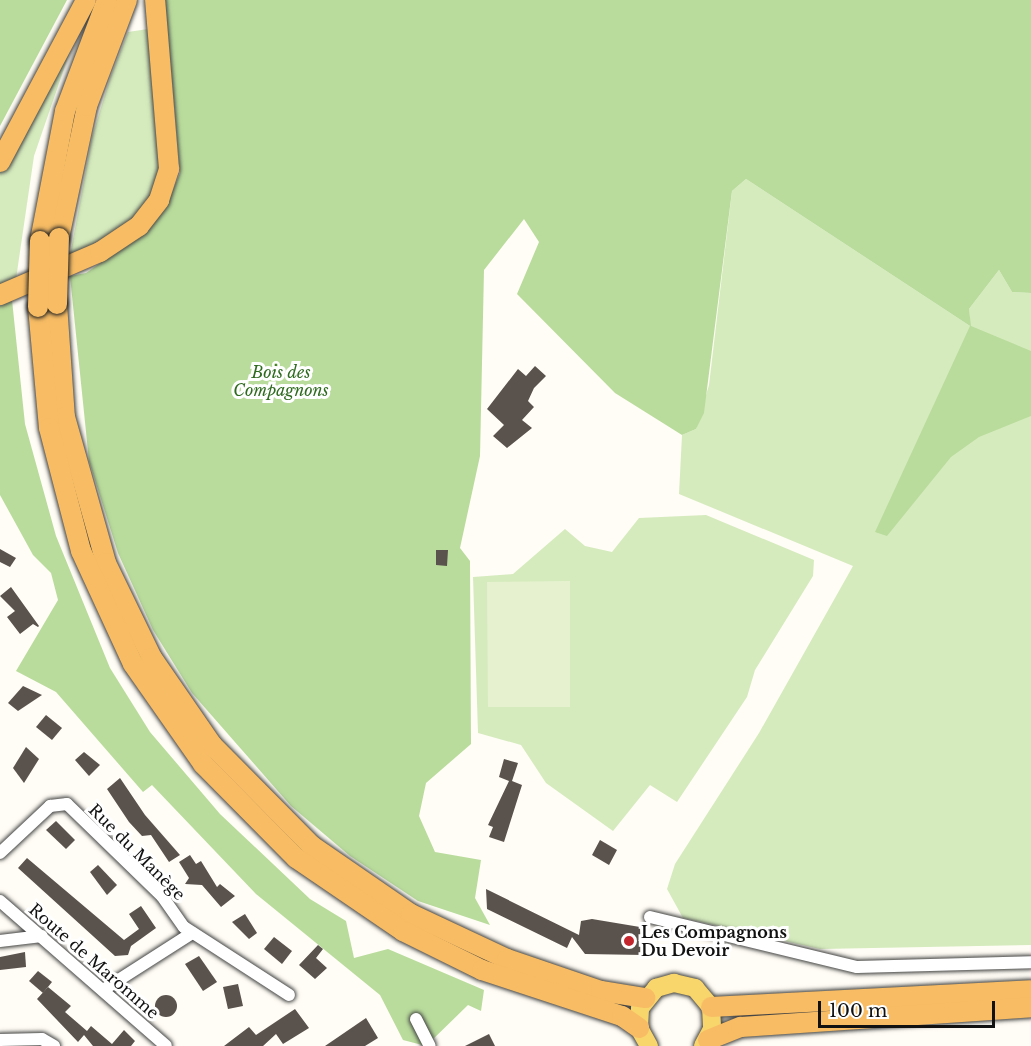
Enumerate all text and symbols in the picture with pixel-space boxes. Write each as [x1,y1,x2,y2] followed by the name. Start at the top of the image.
[233,362,329,400] park label: Bois des Compagnons
[85,800,189,904] street label: Rue du Manège
[25,899,163,1023] street label: Route de Maromme
[641,922,787,960] place label: Les Compagnons Du Devoir
[622,934,636,948] marker: Les Compagnons Du Devoir
[821,989,998,1027] scale bar
[829,1000,887,1022] text: 100 m

